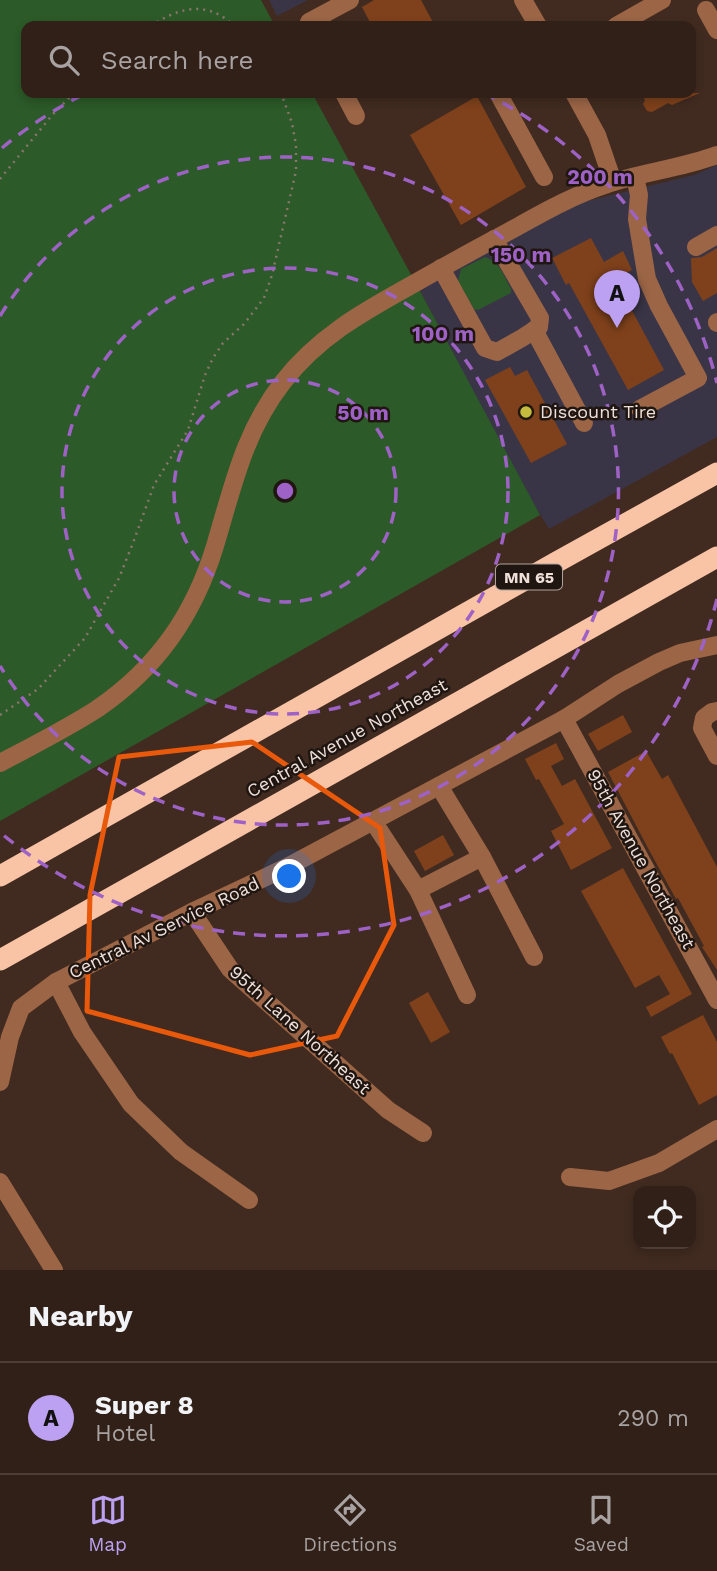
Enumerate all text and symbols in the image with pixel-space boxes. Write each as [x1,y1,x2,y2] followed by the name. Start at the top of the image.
[21,21,696,98] search box
[45,41,83,79] icon: search
[101,45,253,75] text: Search here
[567,164,633,189] text: 200 m
[491,242,551,267] text: 150 m
[594,270,640,328] pin: A
[412,321,474,346] text: 100 m
[337,400,389,425] text: 50 m
[540,401,656,422] place label: Discount Tire
[518,404,534,420] marker: Discount Tire
[273,479,297,503] centre of rings
[496,564,562,590] road number: MN 65
[243,673,451,801] street label: Central Avenue Northeast
[583,765,700,953] street label: 95th Avenue Northeast
[272,859,306,893] your location
[65,872,262,983] street label: Central Av Service Road
[226,961,375,1099] street label: 95th Lane Northeast
[633,1186,696,1249] map controls
[633,1186,696,1249] button: locate
[28,1298,133,1333] text: Nearby
[95,1390,194,1420] text: Super 8
[43,1405,59,1432] text: A
[617,1405,689,1432] text: 290 m
[95,1420,155,1447] text: Hotel
[88,1491,127,1556] tab: Map
[303,1491,397,1556] tab: Directions
[574,1491,629,1556] tab: Saved

